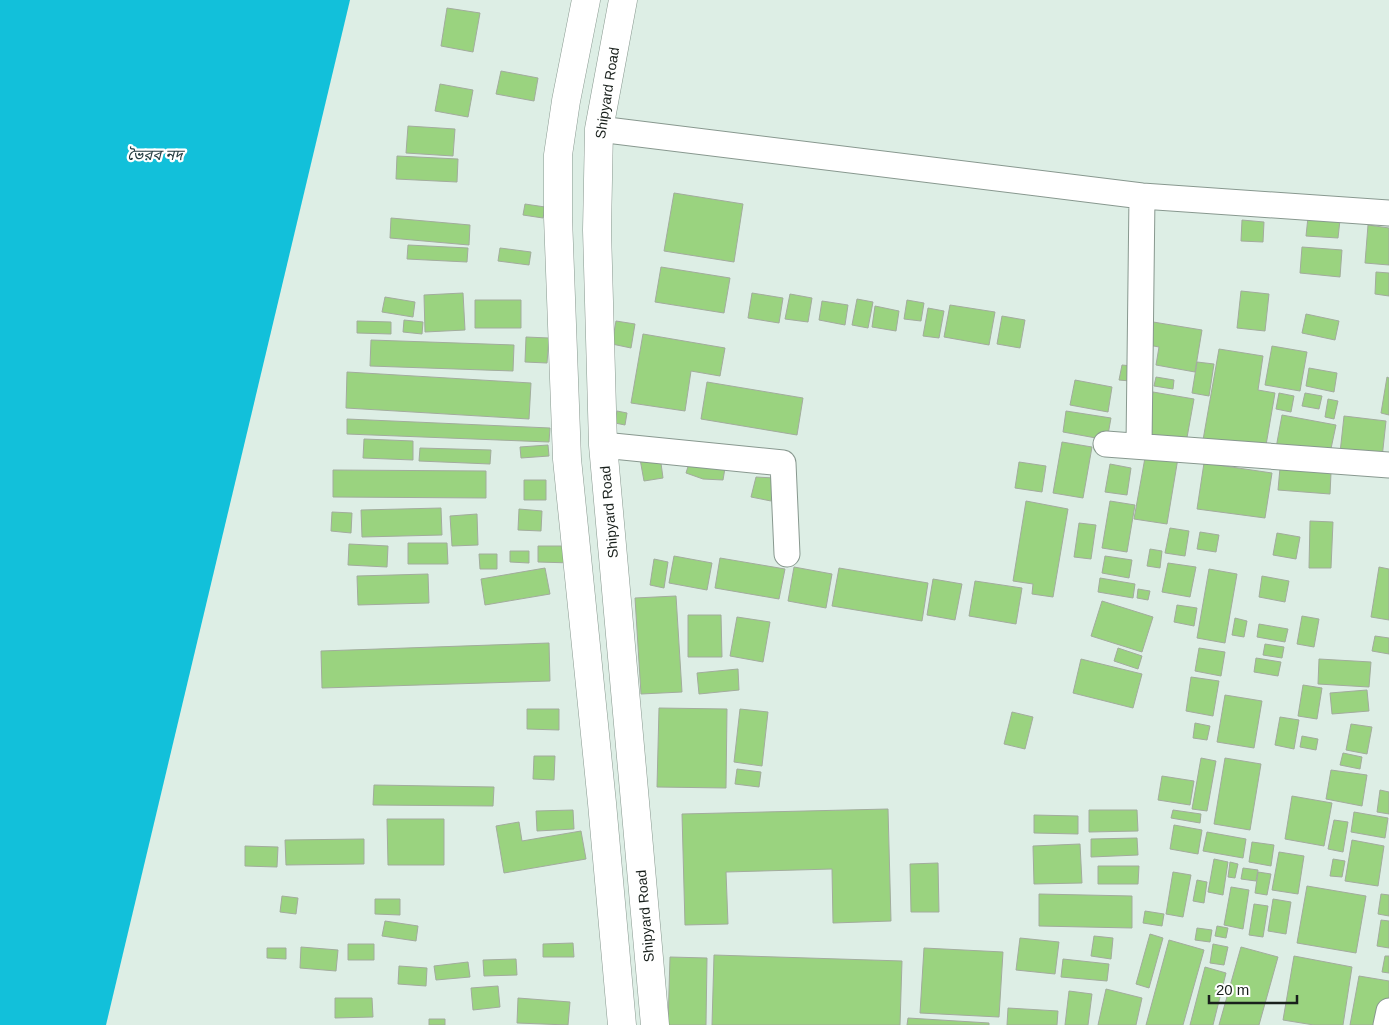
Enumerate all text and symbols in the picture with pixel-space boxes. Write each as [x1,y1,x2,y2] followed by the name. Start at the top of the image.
[592,46,622,140] street label: Shipyard Road
[127,146,185,163] water label: ভৈরব নদ
[597,465,621,559] street label: Shipyard Road
[633,869,657,963] street label: Shipyard Road
[1209,972,1296,1004] scale bar
[1216,981,1249,998] text: 20 m

